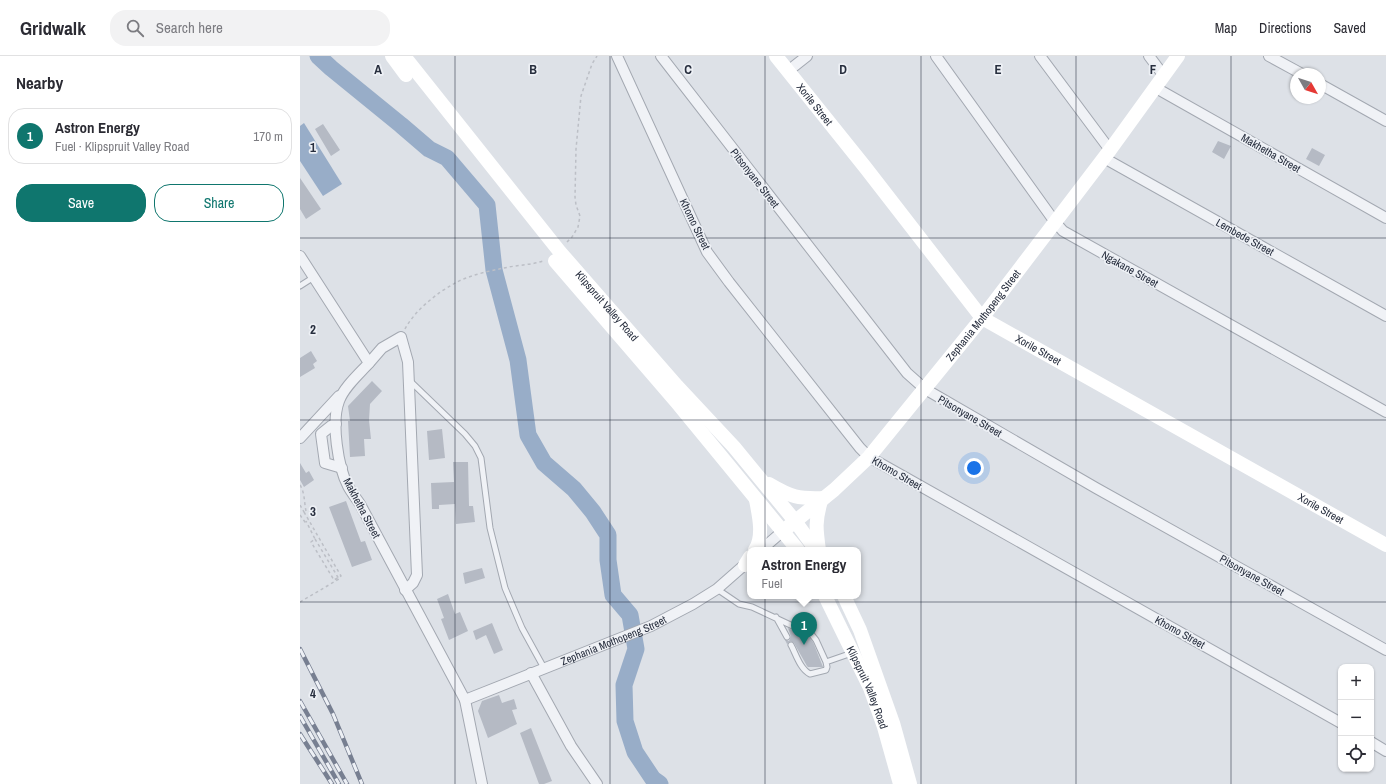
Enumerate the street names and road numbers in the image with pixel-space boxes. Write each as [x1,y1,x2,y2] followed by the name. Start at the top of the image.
[794,80,836,129] street label: Xorile Street
[1239,130,1304,176] street label: Makhetha Street
[727,145,783,211] street label: Pitsonyane Street
[677,196,714,252] street label: Khomo Street
[1214,215,1277,259] street label: Lembede Street
[1099,248,1161,291] street label: Ngakane Street
[943,266,1024,364] street label: Zephania Mothopeng Street
[573,268,642,344] street label: Klipspruit Valley Road
[1013,331,1064,368] street label: Xorile Street
[935,392,1005,440] street label: Pitsonyane Street
[870,453,925,493] street label: Khomo Street
[340,475,384,541] street label: Makhetha Street
[1296,490,1347,527] street label: Xorile Street
[1217,551,1287,599] street label: Pitsonyane Street
[559,612,669,668] street label: Zephania Mothopeng Street
[1152,613,1208,652] street label: Khomo Street
[844,644,891,731] street label: Klipspruit Valley Road

